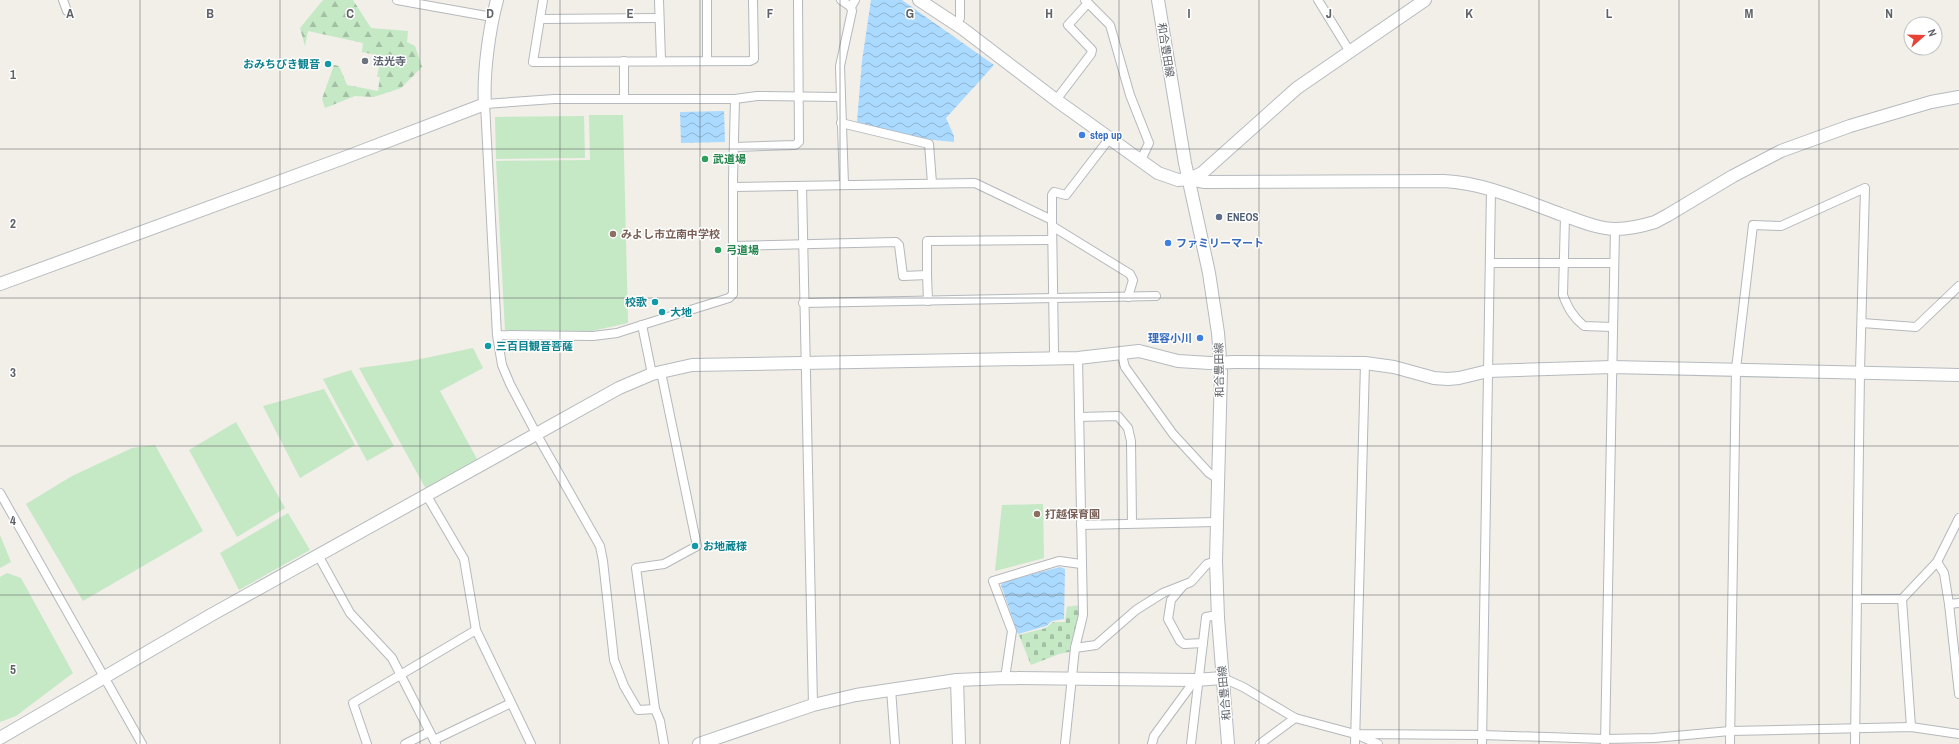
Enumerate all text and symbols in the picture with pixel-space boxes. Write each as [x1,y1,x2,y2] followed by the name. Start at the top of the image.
[66,5,74,22] text: A
[206,5,214,22] text: B
[346,5,354,22] text: C
[486,5,494,22] text: D
[626,5,634,22] text: E
[767,5,774,22] text: F
[906,5,914,22] text: G
[1045,5,1053,22] text: H
[1188,5,1191,22] text: I
[1326,5,1332,22] text: J
[1465,5,1473,22] text: K
[1606,5,1613,22] text: L
[1745,5,1754,22] text: M
[1885,5,1893,22] text: N
[1903,16,1943,56] north arrow
[1155,22,1177,78] street label: 和合豊田線
[1925,27,1940,38] text: N
[373,54,406,68] place label: 法光寺
[360,56,370,66] marker: 法光寺
[243,57,320,71] place label: おみちびき観音
[323,59,333,69] marker: おみちびき観音
[10,66,16,83] text: 1
[1090,128,1123,142] place label: step up
[1077,130,1087,140] marker: step up
[713,152,746,166] place label: 武道場
[700,154,710,164] marker: 武道場
[1227,210,1259,224] place label: ENEOS
[1214,212,1224,222] marker: ENEOS
[10,215,16,232] text: 2
[621,227,720,241] place label: みよし市立南中学校
[608,229,618,239] marker: みよし市立南中学校
[1176,236,1264,250] place label: ファミリーマート
[1163,238,1173,248] marker: ファミリーマート
[726,243,759,257] place label: 弓道場
[713,245,723,255] marker: 弓道場
[625,295,647,309] place label: 校歌
[650,297,660,307] marker: 校歌
[670,305,692,319] place label: 大地
[657,307,667,317] marker: 大地
[1148,331,1192,345] place label: 理容小川
[1195,333,1205,343] marker: 理容小川
[496,339,573,353] place label: 三百目観音菩薩
[483,341,493,351] marker: 三百目観音菩薩
[1212,342,1226,398] street label: 和合豊田線
[10,364,16,381] text: 3
[1045,507,1100,521] place label: 打越保育園
[1032,509,1042,519] marker: 打越保育園
[10,512,16,529] text: 4
[703,539,747,553] place label: お地蔵様
[690,541,700,551] marker: お地蔵様
[10,661,16,678] text: 5
[1215,665,1233,721] street label: 和合豊田線

